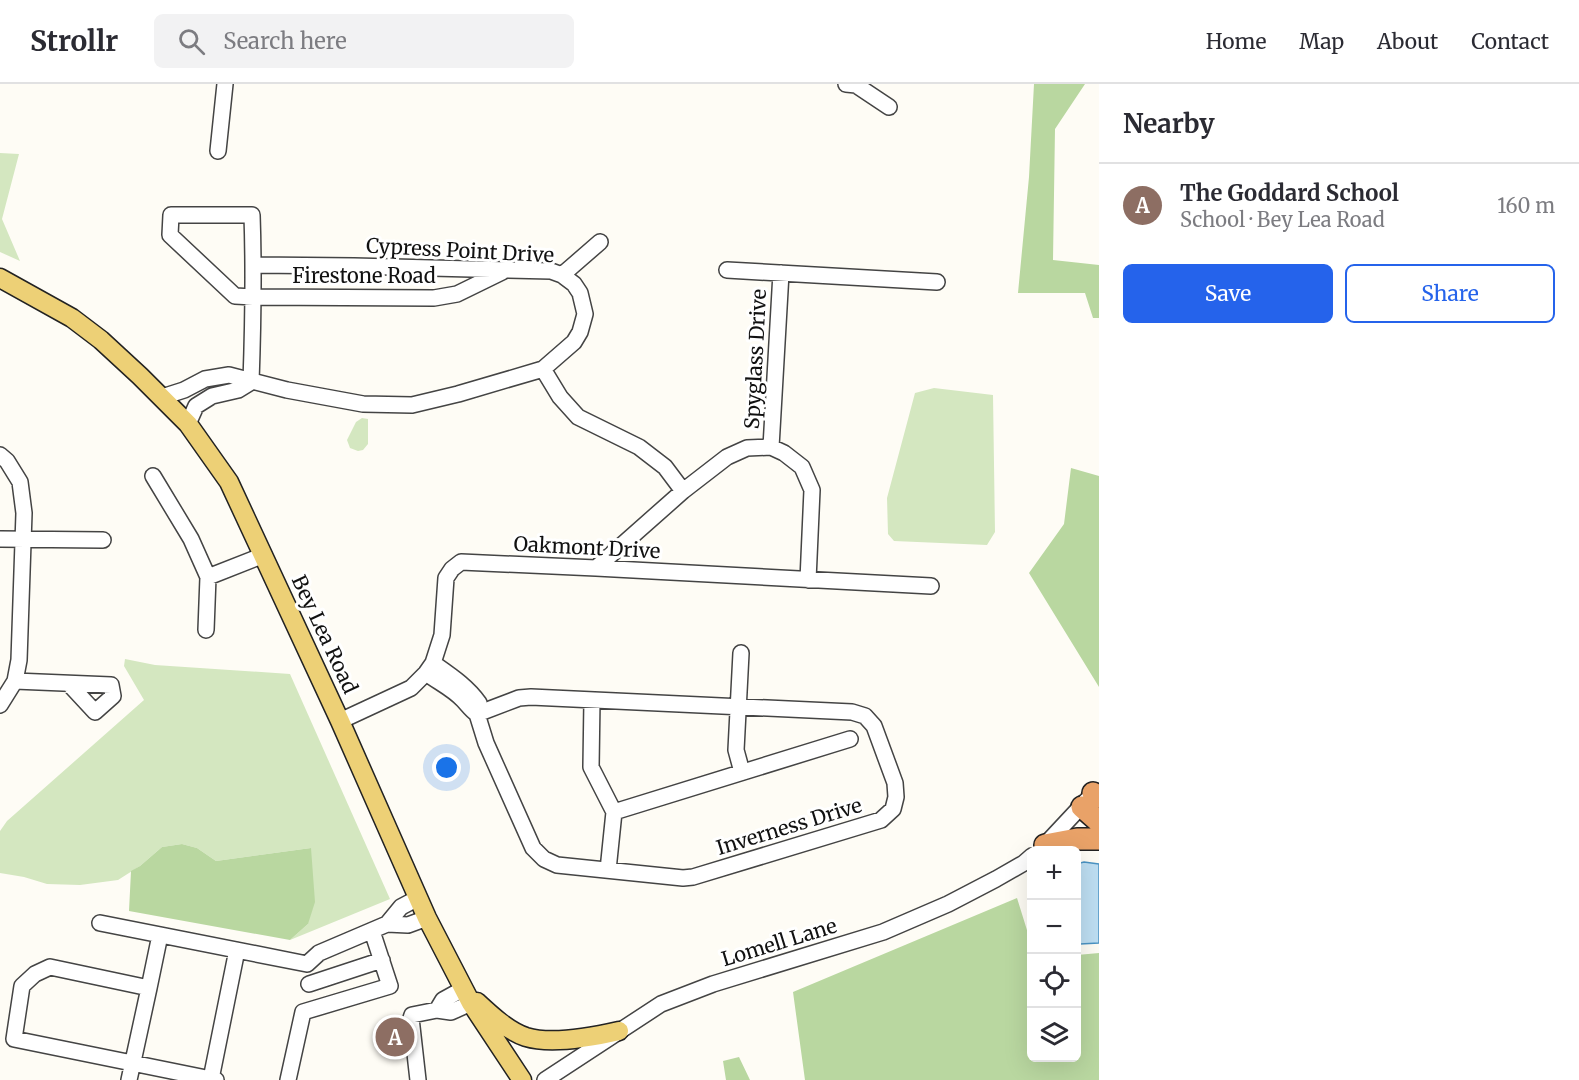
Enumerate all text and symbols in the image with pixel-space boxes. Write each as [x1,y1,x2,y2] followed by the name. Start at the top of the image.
[154,14,574,68] search box
[30,23,118,59] text: Strollr
[175,25,208,58] icon: search
[223,27,347,55] text: Search here
[1206,28,1266,55] text: Home
[1299,28,1344,55] text: Map
[1377,28,1438,55] text: About
[1471,28,1549,55] text: Contact
[1123,107,1215,140] text: Nearby
[1180,179,1399,207] text: The Goddard School
[1135,193,1150,218] text: A
[1497,193,1555,218] text: 160 m
[1180,207,1385,232] text: School · Bey Lea Road
[365,233,555,267] street label: Cypress Point Drive
[292,263,436,288] street label: Firestone Road
[1123,264,1333,323] button: Save
[1345,264,1555,323] button: Share
[739,288,771,430] street label: Spyglass Drive
[513,531,661,563] street label: Oakmont Drive
[287,571,363,697] street label: Bey Lea Road
[432,753,461,782] your location
[713,792,865,860] street label: Inverness Drive
[1027,846,1081,1062] map controls
[1027,846,1081,900] button: +
[1027,900,1081,954] button: −
[718,913,840,971] street label: Lomell Lane
[1027,954,1081,1008] button: locate
[1027,1008,1081,1062] button: layers
[376,1014,414,1060] pin: A

